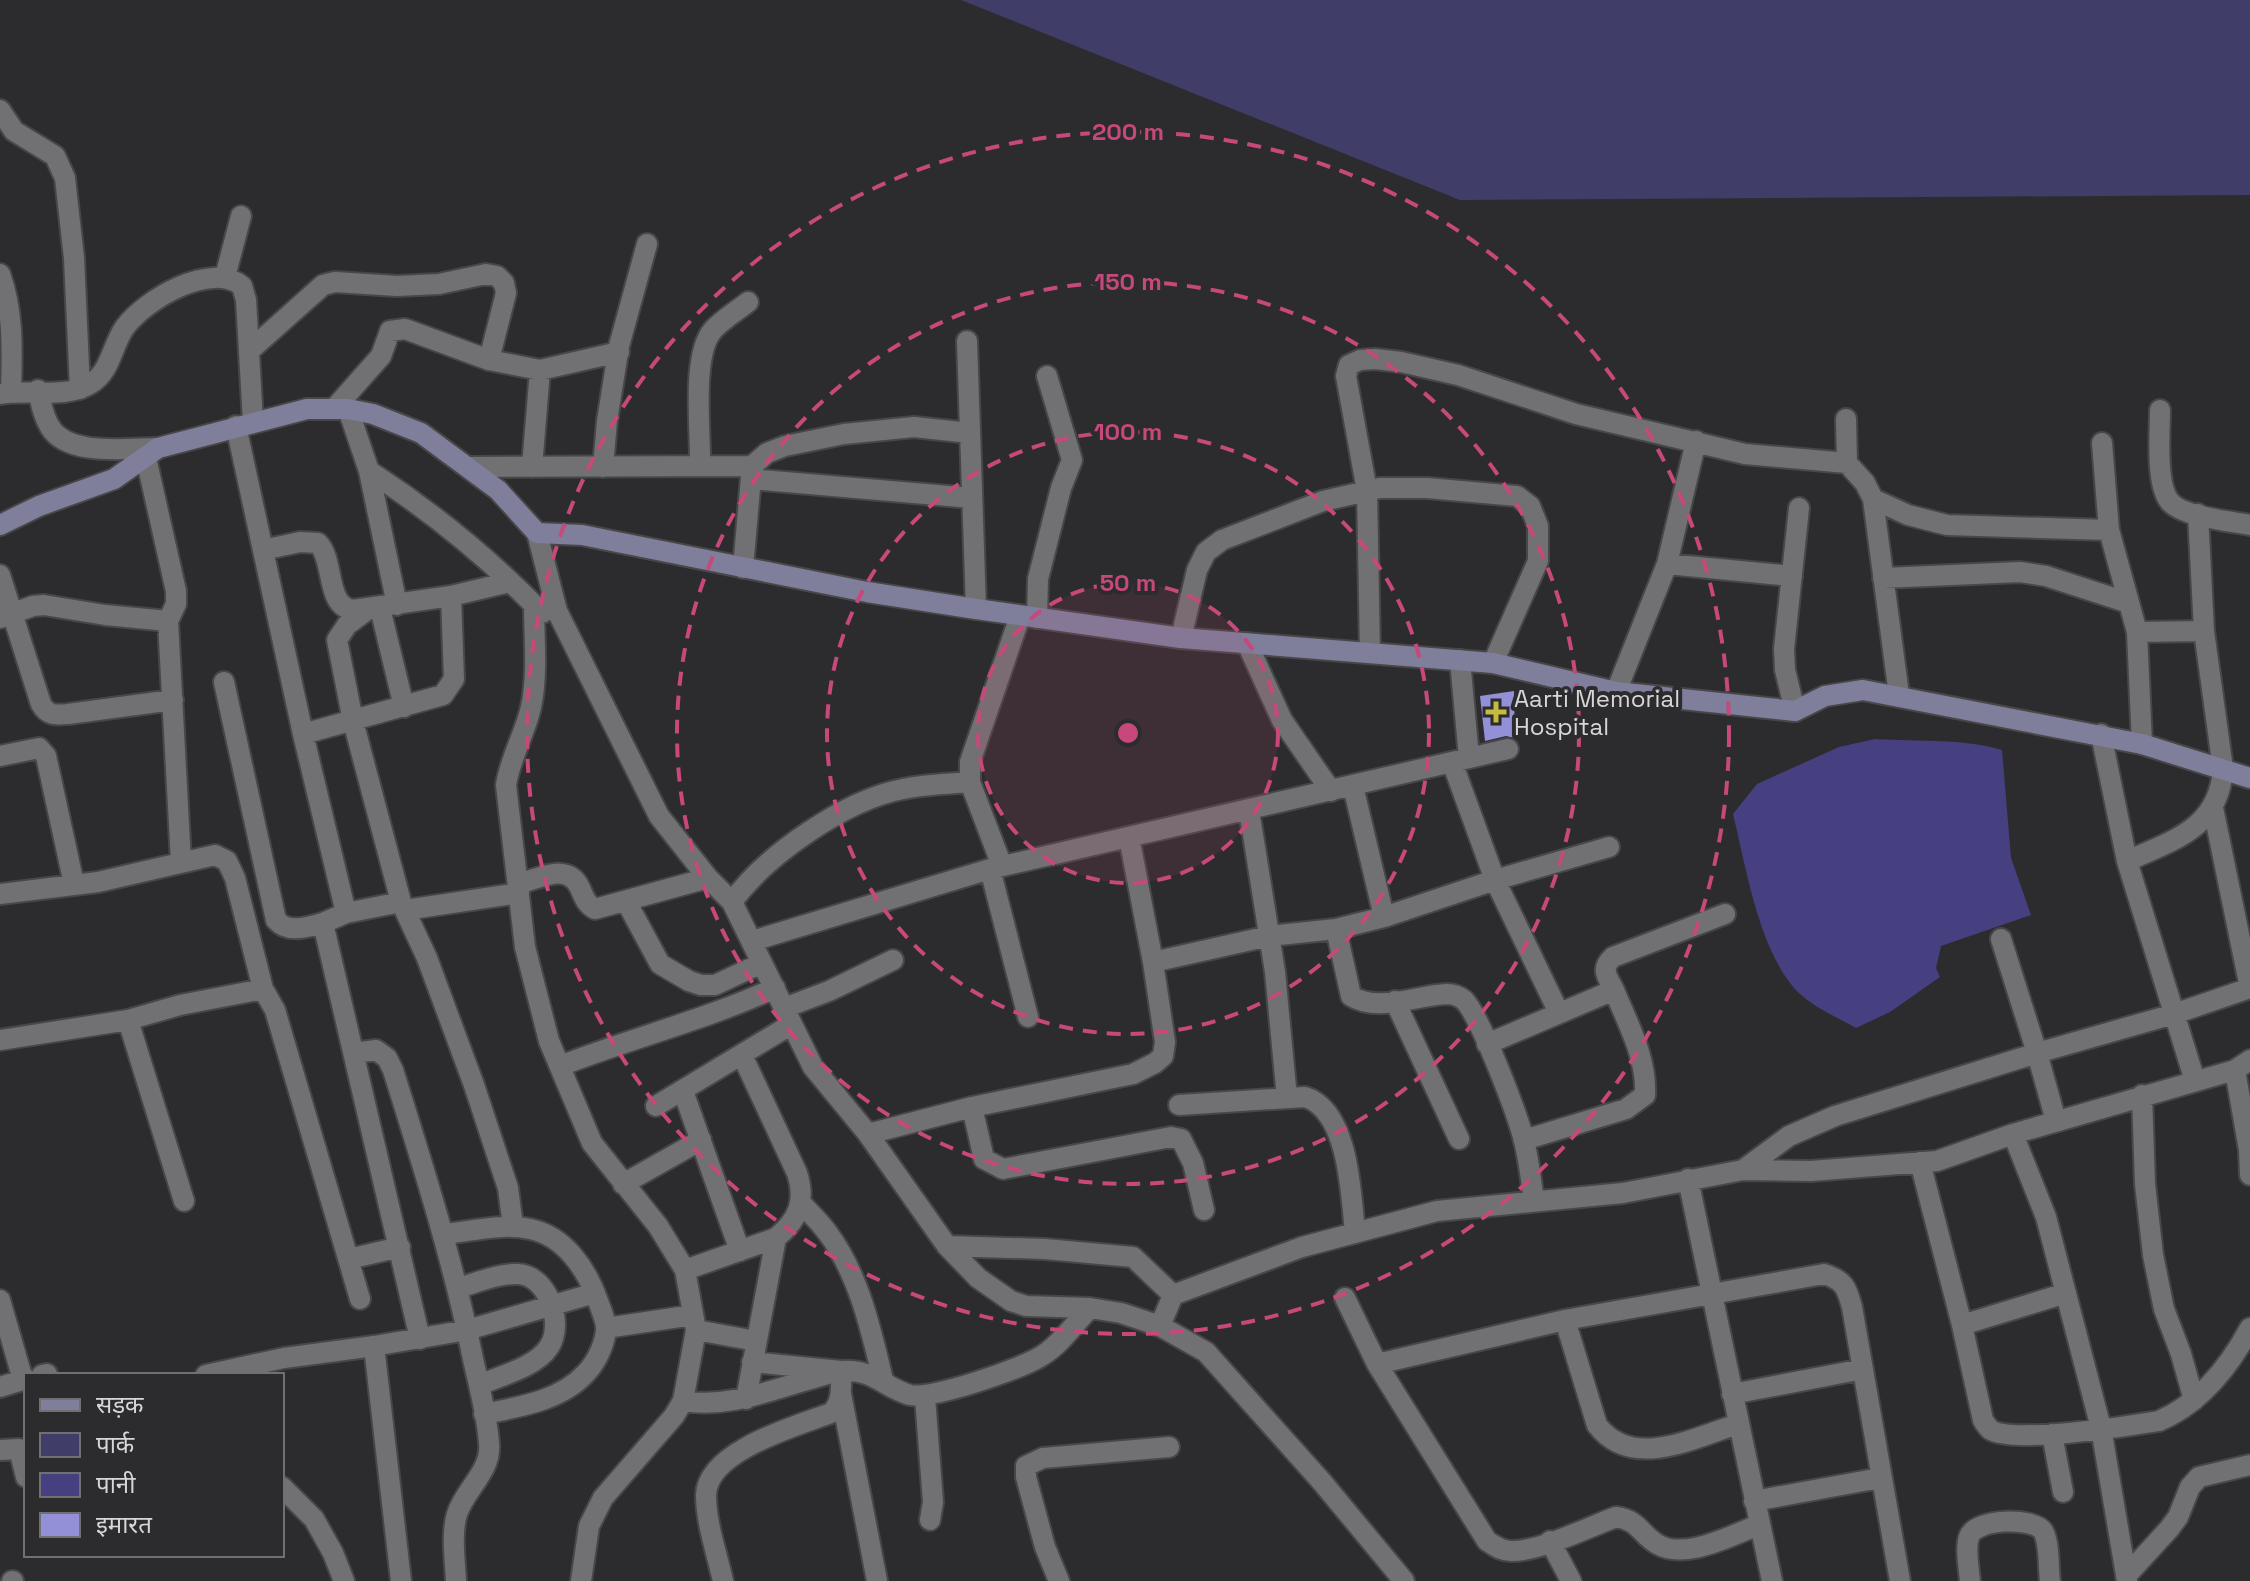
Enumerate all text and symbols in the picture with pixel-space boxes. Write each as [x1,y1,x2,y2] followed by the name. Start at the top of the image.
[1092,116,1164,147] text: 200 m
[1094,266,1162,297] text: 150 m
[1094,416,1162,447] text: 100 m
[1100,567,1156,598] text: 50 m
[1514,683,1680,742] place label: Aarti Memorial Hospital
[1485,701,1507,723] marker: Aarti Memorial Hospital
[1114,719,1142,747] centre of rings
[24,1373,284,1557] legend
[96,1389,144,1420] text: सड़क
[96,1429,135,1460] text: पार्क
[96,1469,136,1500] text: पानी
[96,1509,153,1540] text: इमारत

